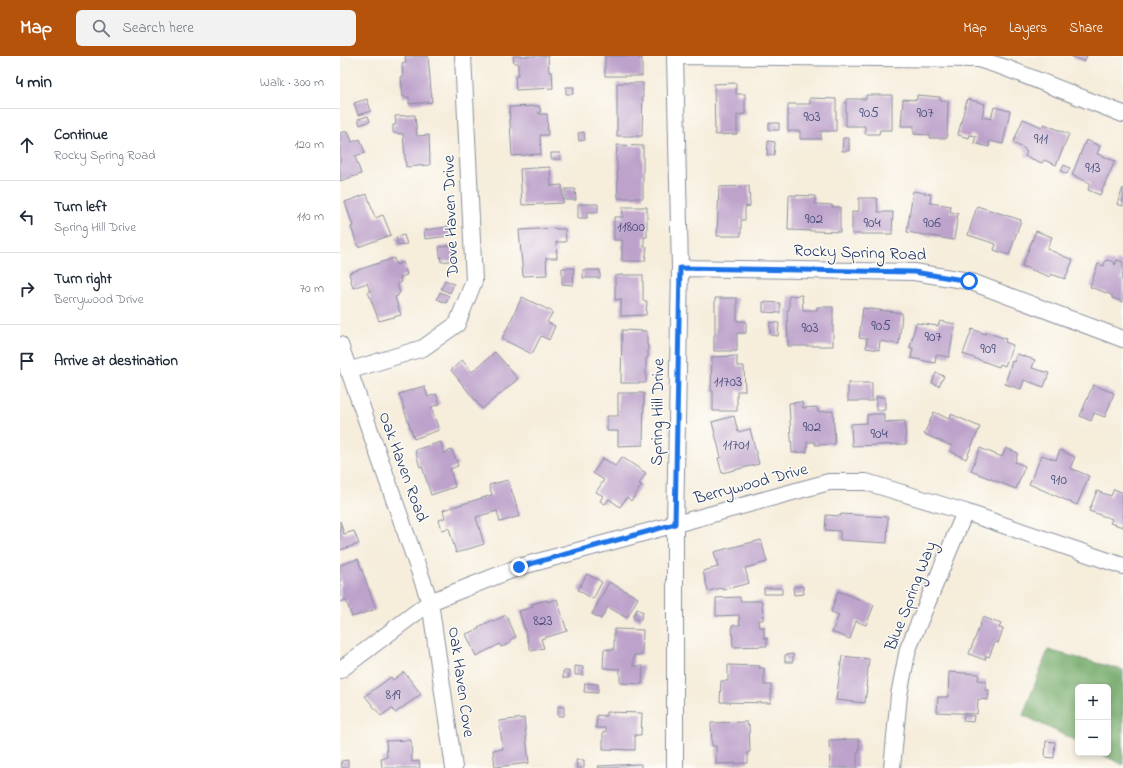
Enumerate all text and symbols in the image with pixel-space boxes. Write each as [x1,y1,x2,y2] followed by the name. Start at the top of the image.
[76,10,356,46] search box
[20,15,52,42] text: Map
[90,17,112,39] icon: search
[122,17,194,39] text: Search here
[963,18,987,39] text: Map
[1009,18,1047,39] text: Layers
[1069,18,1103,39] text: Share
[16,70,52,95] text: 4 min
[260,73,324,92] text: Walk · 300 m
[859,102,879,124] house number: 905
[916,102,934,124] house number: 907
[803,106,821,128] house number: 903
[54,124,108,146] text: Continue
[1034,128,1048,150] house number: 911
[16,134,38,156] icon: ahead
[294,135,324,154] text: 120 m
[54,146,155,165] text: Rocky Spring Road
[436,154,466,278] street label: Dove Haven Drive
[1085,157,1101,179] house number: 913
[54,196,107,218] text: Turn left
[16,206,38,228] icon: left
[297,207,324,226] text: 110 m
[805,208,824,230] house number: 902
[863,212,881,234] house number: 904
[923,212,941,234] house number: 906
[617,216,646,238] house number: 11800
[54,218,136,237] text: Spring Hill Drive
[793,238,927,270] street label: Rocky Spring Road
[54,268,112,290] text: Turn right
[960,272,978,290] route start
[16,278,38,300] icon: right
[300,279,324,298] text: 70 m
[54,290,143,309] text: Berrywood Drive
[871,315,891,337] house number: 905
[801,317,819,339] house number: 903
[924,326,942,348] house number: 907
[980,338,996,360] house number: 909
[16,350,38,372] icon: arrive
[54,350,178,372] text: Arrive at destination
[645,358,673,466] street label: Spring Hill Drive
[714,371,742,393] house number: 11703
[372,409,435,526] street label: Oak Haven Road
[803,416,822,438] house number: 902
[870,423,888,445] house number: 904
[723,434,750,456] house number: 11701
[690,457,811,512] street label: Berrywood Drive
[1051,469,1067,491] house number: 910
[878,538,945,656] street label: Blue Spring Way
[510,558,528,576] route end
[533,610,553,632] house number: 823
[441,625,481,739] street label: Oak Haven Cove
[386,684,401,706] house number: 819
[1075,684,1111,756] map controls
[1075,684,1111,720] button: +
[1075,720,1111,756] button: −

